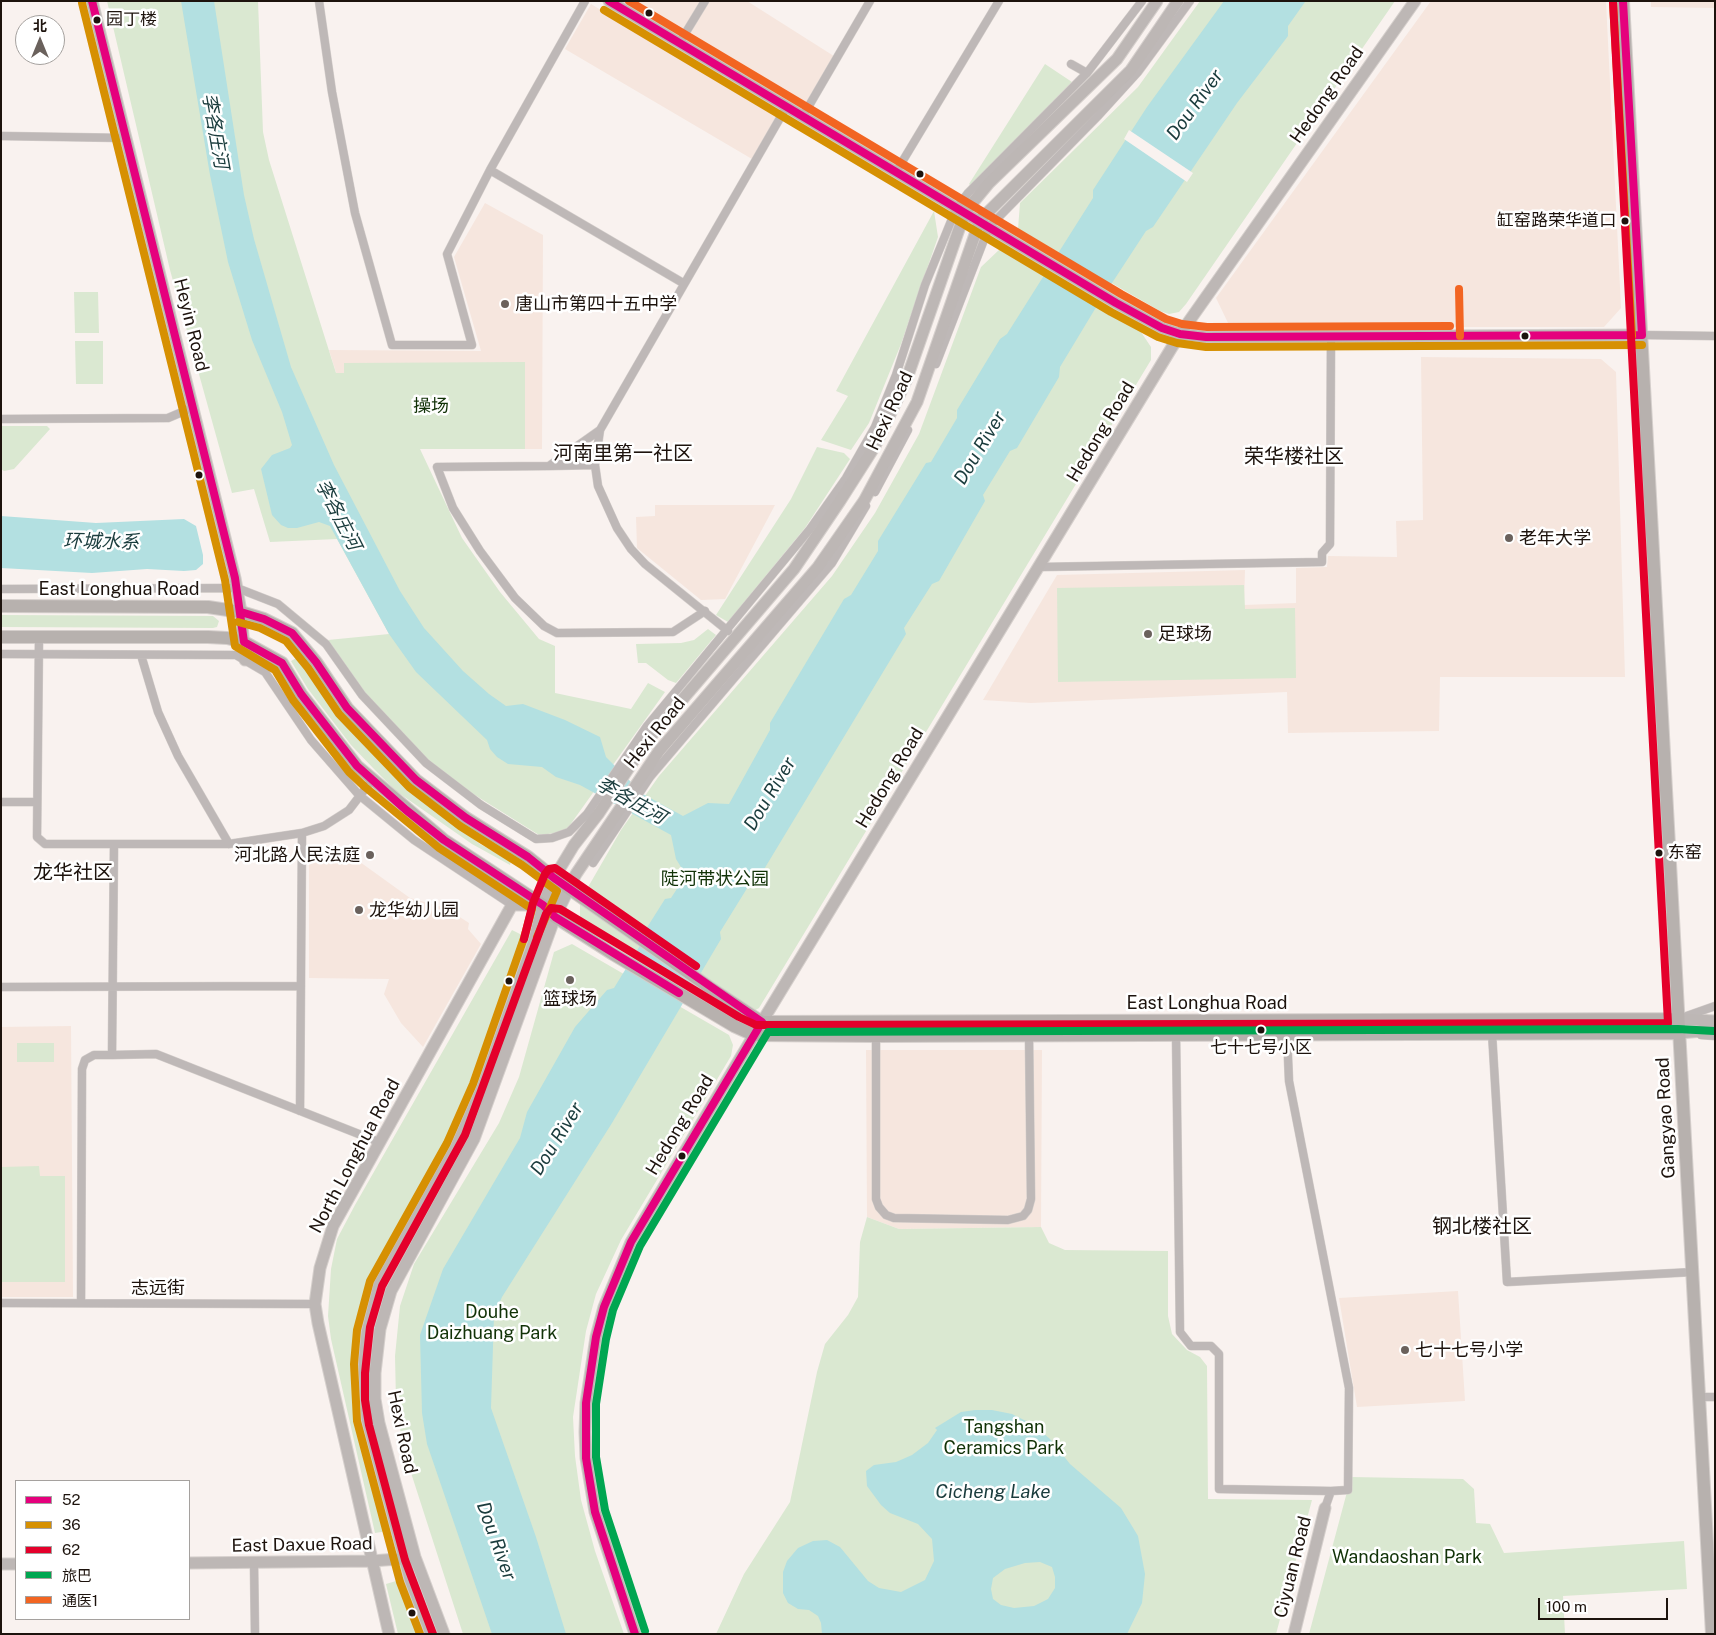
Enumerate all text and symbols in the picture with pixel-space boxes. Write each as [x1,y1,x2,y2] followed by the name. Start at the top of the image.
[644,8,654,18] unlabelled marker
[106,10,157,30] place label: 园丁楼
[15,15,65,65] north arrow
[92,15,102,25] marker: 园丁楼
[33,18,47,34] text: 北
[1286,42,1368,148] street label: Hedong Road
[1162,65,1228,145] water label: Dou River
[197,92,233,170] water label: 李各庄河
[915,169,925,179] unlabelled marker
[1497,211,1616,231] place label: 缸窑路荣华道口
[1620,216,1630,226] marker: 缸窑路荣华道口
[169,276,213,374] street label: Heyin Road
[515,293,677,315] place label: 唐山市第四十五中学
[499,298,511,310] marker: 唐山市第四十五中学
[1520,331,1530,341] unlabelled marker
[862,368,918,454] street label: Hexi Road
[1063,378,1139,486] street label: Hedong Road
[413,395,449,417] park label: 操场
[949,407,1011,489] water label: Dou River
[553,442,693,466] district label: 河南里第一社区
[1244,445,1344,469] district label: 荣华楼社区
[194,470,204,480] unlabelled marker
[311,476,365,554] water label: 李各庄河
[1519,527,1591,549] place label: 老年大学
[63,530,139,554] water label: 环城水系
[1503,532,1515,544] marker: 老年大学
[39,578,199,600] street label: East Longhua Road
[1158,623,1212,645] place label: 足球场
[1142,628,1154,640] marker: 足球场
[620,693,690,773] street label: Hexi Road
[852,724,928,832] street label: Hedong Road
[739,753,801,835] water label: Dou River
[592,773,670,829] water label: 李各庄河
[1668,843,1702,863] place label: 东窑
[234,844,360,866] place label: 河北路人民法庭
[1654,848,1664,858] marker: 东窑
[364,849,376,861] marker: 河北路人民法庭
[33,861,113,885] district label: 龙华社区
[661,868,769,890] park label: 陡河带状公园
[369,899,459,921] place label: 龙华幼儿园
[353,904,365,916] marker: 龙华幼儿园
[564,974,576,986] marker: 篮球场
[504,976,514,986] unlabelled marker
[543,988,597,1010] place label: 篮球场
[1127,992,1287,1014] street label: East Longhua Road
[1256,1025,1266,1035] marker: 七十七号小区
[1210,1038,1312,1058] place label: 七十七号小区
[1652,1057,1680,1179] street label: Gangyao Road
[642,1071,718,1179] street label: Hedong Road
[305,1075,405,1237] street label: North Longhua Road
[526,1098,588,1180] water label: Dou River
[677,1151,687,1161] unlabelled marker
[1432,1215,1532,1239] district label: 钢北楼社区
[131,1277,185,1299] street label: 志远街
[427,1301,557,1344] park label: Douhe Daizhuang Park
[1415,1339,1523,1361] place label: 七十七号小学
[1399,1344,1411,1356] marker: 七十七号小学
[383,1388,421,1476] street label: Hexi Road
[944,1416,1064,1458] park label: Tangshan Ceramics Park
[15,1480,190,1620] legend
[935,1481,1051,1503] water label: Cicheng Lake
[62,1491,81,1508] text: 52
[471,1499,521,1583] water label: Dou River
[1270,1514,1316,1620] street label: Ciyuan Road
[62,1516,81,1533] text: 36
[231,1533,373,1557] street label: East Daxue Road
[62,1541,80,1558] text: 62
[1332,1546,1482,1568] park label: Wandaoshan Park
[62,1567,92,1584] text: 旅巴
[1541,1588,1671,1620] scale bar
[62,1592,98,1609] text: 通医1
[1546,1598,1587,1615] text: 100 m
[407,1608,417,1618] unlabelled marker

